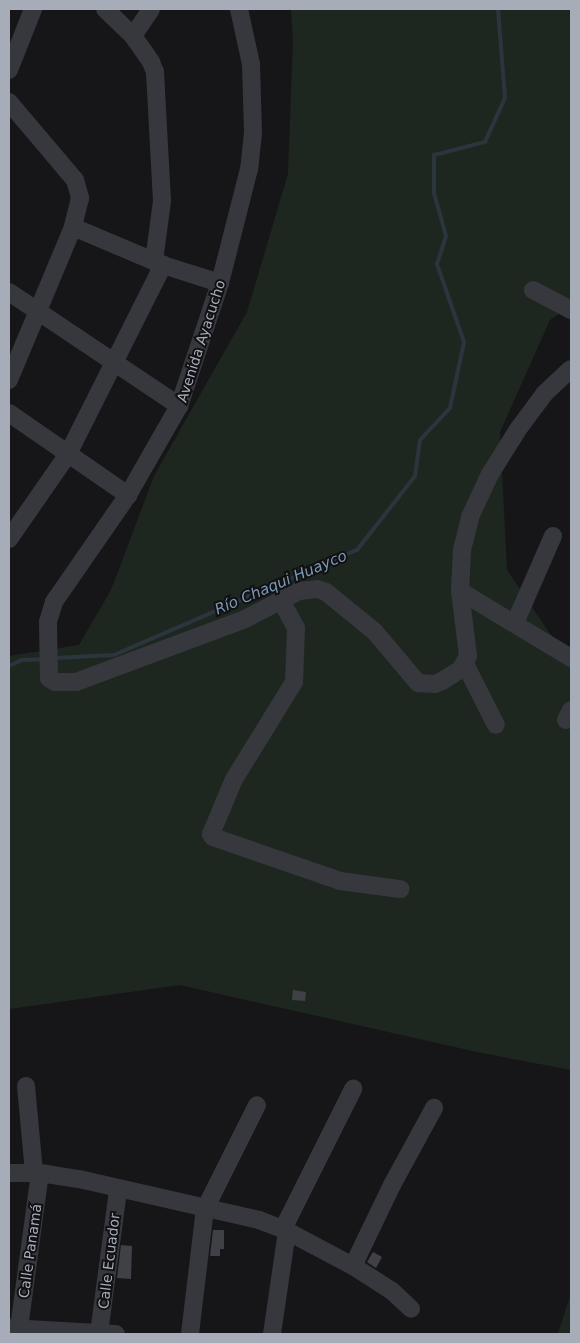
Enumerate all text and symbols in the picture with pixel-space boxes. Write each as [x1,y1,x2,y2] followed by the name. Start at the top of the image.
[173,278,229,404] street label: Avenida Ayacucho
[212,547,350,619] water label: Río Chaqui Huayco
[15,1203,45,1299] street label: Calle Panamá
[95,1212,123,1310] street label: Calle Ecuador

